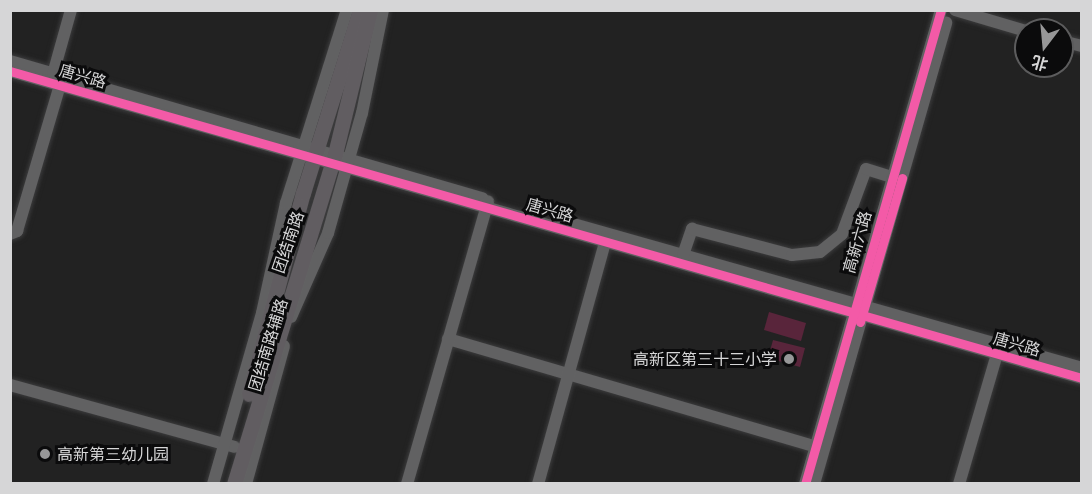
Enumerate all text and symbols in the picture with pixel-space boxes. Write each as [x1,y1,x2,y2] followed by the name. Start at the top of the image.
[1014,18,1074,78] north arrow
[1029,51,1050,76] text: 北
[57,60,109,92] street label: 唐兴路
[524,194,576,226] street label: 唐兴路
[269,209,307,275] street label: 团结南路
[839,209,875,275] street label: 高新六路
[245,296,291,394] street label: 团结南路辅路
[991,328,1043,360] street label: 唐兴路
[633,349,777,369] place label: 高新区第三十三小学
[782,352,796,366] marker: 高新区第三十三小学
[57,444,169,464] place label: 高新第三幼儿园
[38,447,52,461] marker: 高新第三幼儿园

